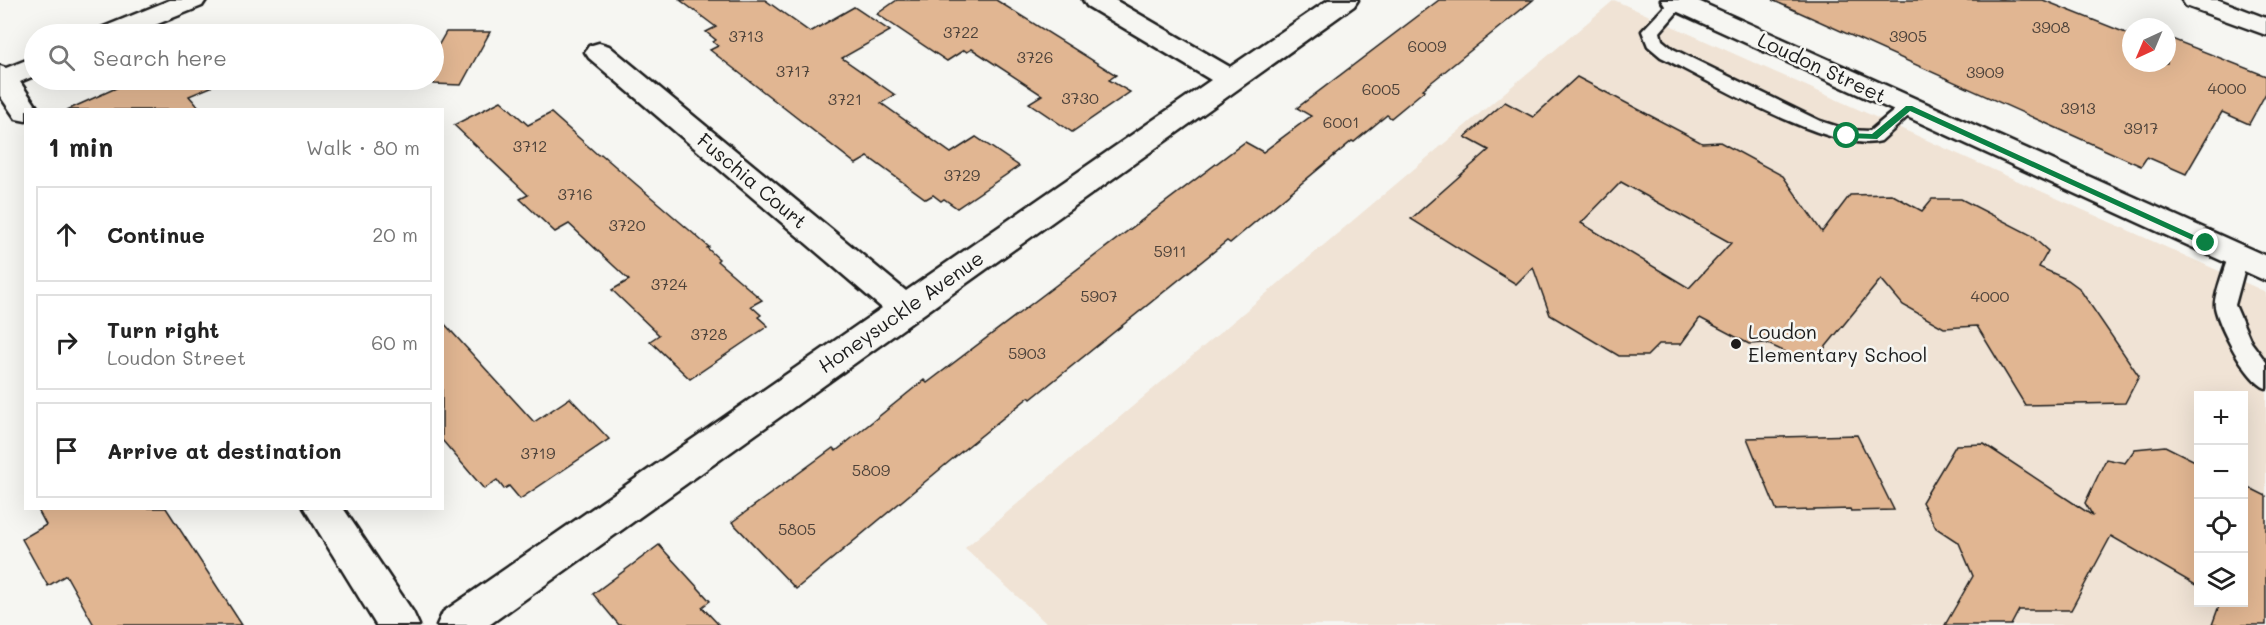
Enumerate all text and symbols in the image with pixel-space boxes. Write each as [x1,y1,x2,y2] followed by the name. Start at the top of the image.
[2032,16,2071,37] house number: 3908
[2122,18,2176,72] north arrow
[943,21,979,42] house number: 3722
[24,24,444,90] search box
[729,25,763,46] house number: 3713
[1889,25,1927,46] house number: 3905
[1754,26,1891,108] street label: Loudon Street
[1408,35,1446,56] house number: 6009
[45,41,78,74] icon: search
[93,43,227,72] text: Search here
[1017,46,1053,67] house number: 3726
[776,60,810,81] house number: 3717
[1966,61,2004,82] house number: 3909
[2207,77,2247,98] house number: 4000
[1362,78,1400,99] house number: 6005
[1061,87,1099,108] house number: 3730
[828,88,862,109] house number: 3721
[2060,97,2096,118] house number: 3913
[1323,111,1359,132] house number: 6001
[2124,117,2159,138] house number: 3917
[1833,122,1859,148] route start
[692,127,813,234] street label: Fuschia Court
[48,130,113,164] text: 1 min
[306,134,420,160] text: Walk · 80 m
[513,135,547,156] house number: 3712
[944,164,980,185] house number: 3729
[557,183,593,204] house number: 3716
[608,214,646,235] house number: 3720
[50,218,83,251] icon: ahead
[107,220,205,249] text: Continue
[372,221,418,247] text: 20 m
[2192,229,2218,255] route end
[1153,240,1187,261] house number: 5911
[813,244,988,378] street label: Honeysuckle Avenue
[651,273,688,294] house number: 3724
[1080,285,1118,306] house number: 5907
[1970,285,2010,306] house number: 4000
[107,315,219,344] text: Turn right
[1748,318,1927,367] place label: Loudon Elementary School
[691,323,728,344] house number: 3728
[50,326,83,359] icon: right
[371,329,418,355] text: 60 m
[1729,337,1743,351] marker: Loudon Elementary School
[1008,342,1046,363] house number: 5903
[107,344,246,370] text: Loudon Street
[2194,391,2248,607] map controls
[2194,391,2248,445] button: +
[50,434,83,467] icon: arrive
[107,436,342,465] text: Arrive at destination
[521,442,555,463] house number: 3719
[2194,445,2248,499] button: −
[852,459,890,480] house number: 5809
[2194,499,2248,553] button: locate
[778,518,816,539] house number: 5805
[2194,553,2248,607] button: layers

